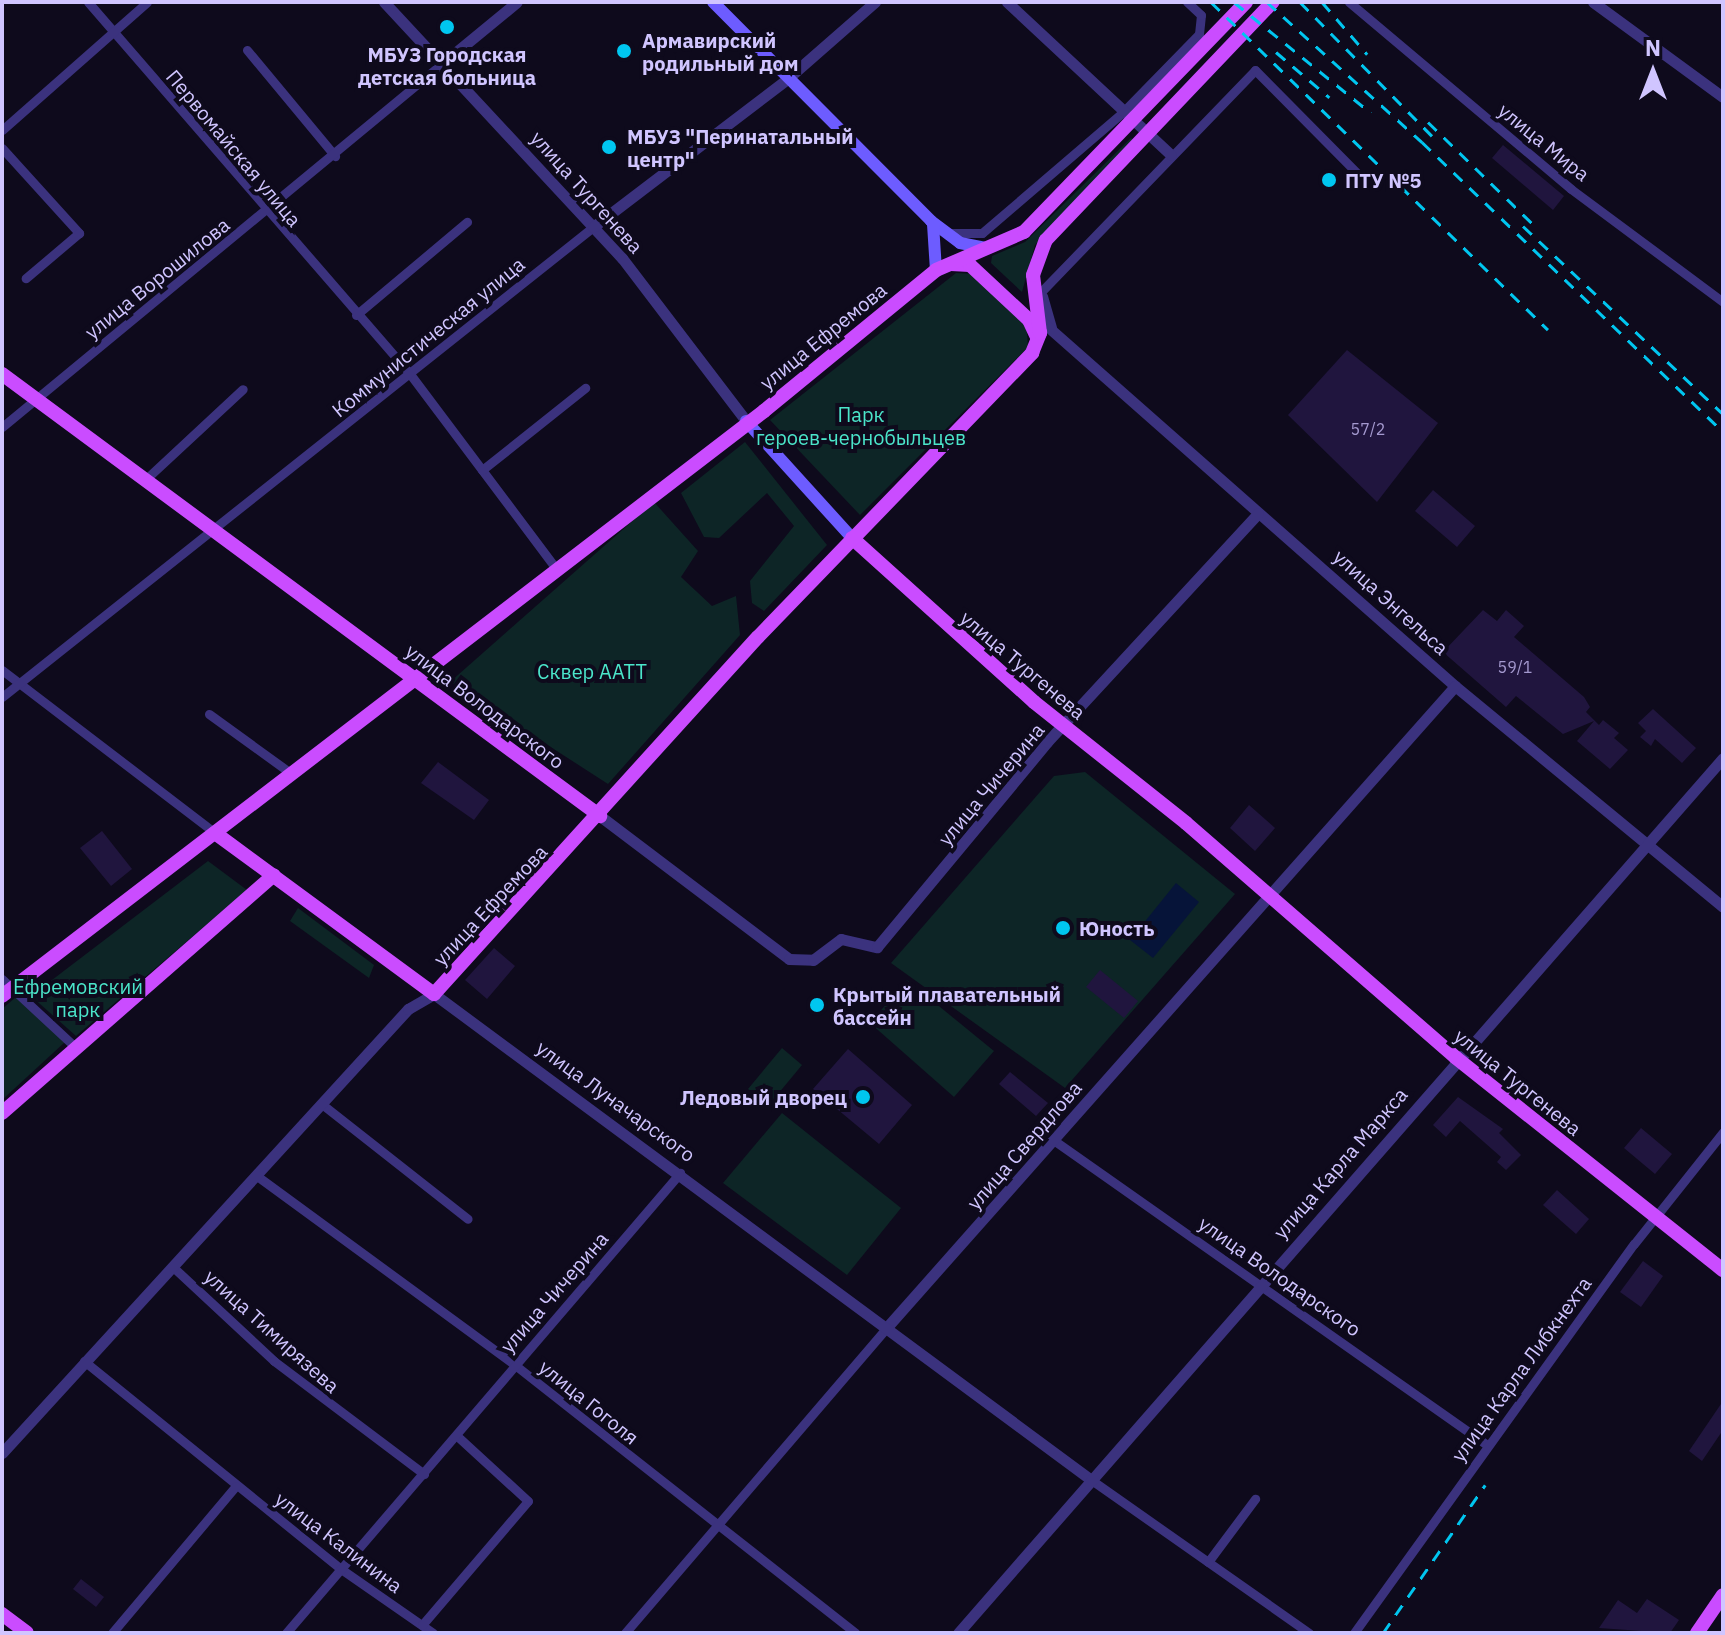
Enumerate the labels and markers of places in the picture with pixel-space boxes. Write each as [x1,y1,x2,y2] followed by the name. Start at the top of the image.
[436,16,458,38] marker: МБУЗ Городская детская больница
[642,28,798,75] place label: Армавирский родильный дом
[613,40,635,62] marker: Армавирский родильный дом
[358,42,536,89] place label: МБУЗ Городская детская больница
[627,124,853,171] place label: МБУЗ "Перинатальный центр"
[598,136,620,158] marker: МБУЗ "Перинатальный центр"
[1345,168,1422,192] place label: ПТУ №5
[1320,171,1338,189] marker: ПТУ №5
[1079,916,1154,940] place label: Юность
[1054,919,1072,937] marker: Юность
[833,982,1061,1029] place label: Крытый плавательный бассейн
[808,996,826,1014] marker: Крытый плавательный бассейн
[680,1085,847,1109] place label: Ледовый дворец
[854,1088,872,1106] marker: Ледовый дворец

